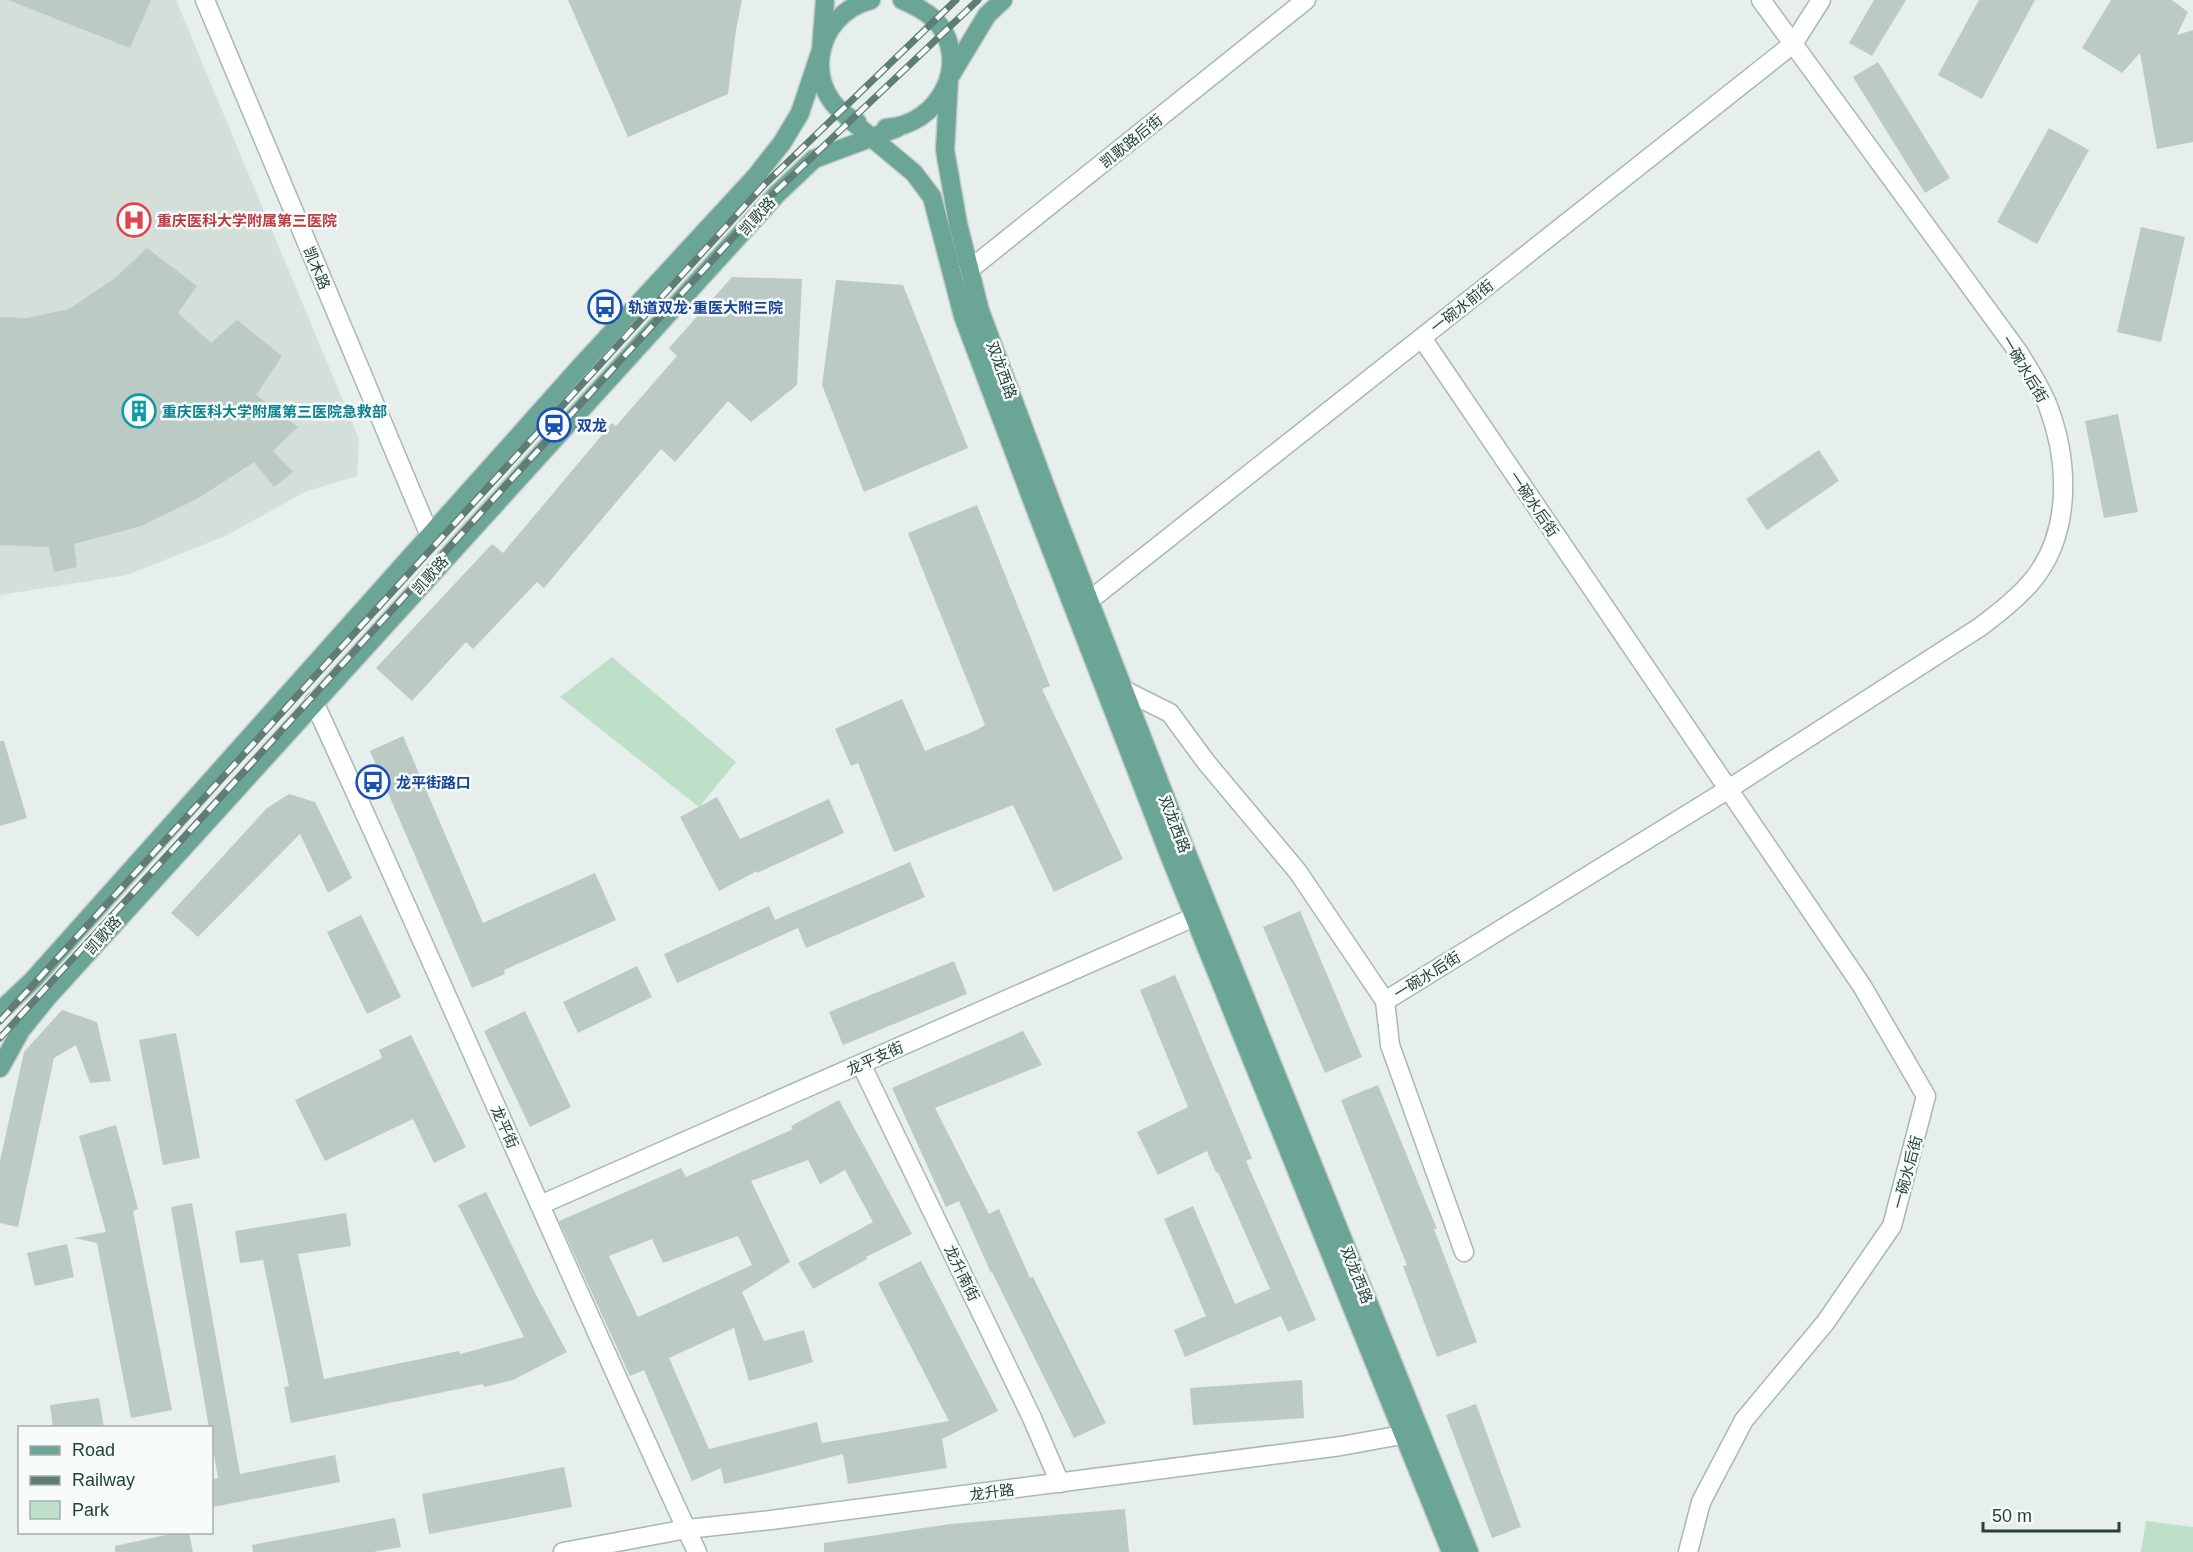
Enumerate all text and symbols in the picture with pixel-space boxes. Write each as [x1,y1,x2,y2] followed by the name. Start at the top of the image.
[1097,111,1165,171] street label: 凯歌路后街
[736,194,778,238] street label: 凯歌路
[116,202,152,238] hospital icon: 重庆医科大学附属第三医院
[157,212,337,229] place label: 重庆医科大学附属第三医院
[300,244,334,292] street label: 凯木路
[1427,276,1497,336] street label: 一碗水前街
[587,289,623,325] bus stop icon: 轨道双龙·重医大附三院
[628,299,783,316] place label: 轨道双龙·重医大附三院
[1998,332,2052,406] street label: 一碗水后街
[984,339,1020,401] street label: 双龙西路
[121,393,157,429] building icon: 重庆医科大学附属第三医院急救部
[162,403,387,420] place label: 重庆医科大学附属第三医院急救部
[536,407,572,443] station icon: 双龙
[577,417,607,434] place label: 双龙
[1506,468,1562,540] street label: 一碗水后街
[409,553,451,597] street label: 凯歌路
[355,764,391,800] bus stop icon: 龙平街路口
[396,774,471,791] place label: 龙平街路口
[1156,793,1194,855] street label: 双龙西路
[82,913,124,957] street label: 凯歌路
[1391,948,1463,1002] street label: 一碗水后街
[844,1038,906,1078] street label: 龙平支街
[488,1103,522,1151] street label: 龙平街
[1889,1134,1925,1210] street label: 一碗水后街
[941,1242,983,1304] street label: 龙升南街
[1338,1244,1376,1306] street label: 双龙西路
[18,1426,213,1534] legend
[72,1440,115,1460] text: Road
[72,1470,135,1490] text: Railway
[969,1481,1015,1503] street label: 龙升路
[1983,1495,2120,1533] scale bar
[72,1500,110,1520] text: Park
[1992,1506,2032,1526] text: 50 m

